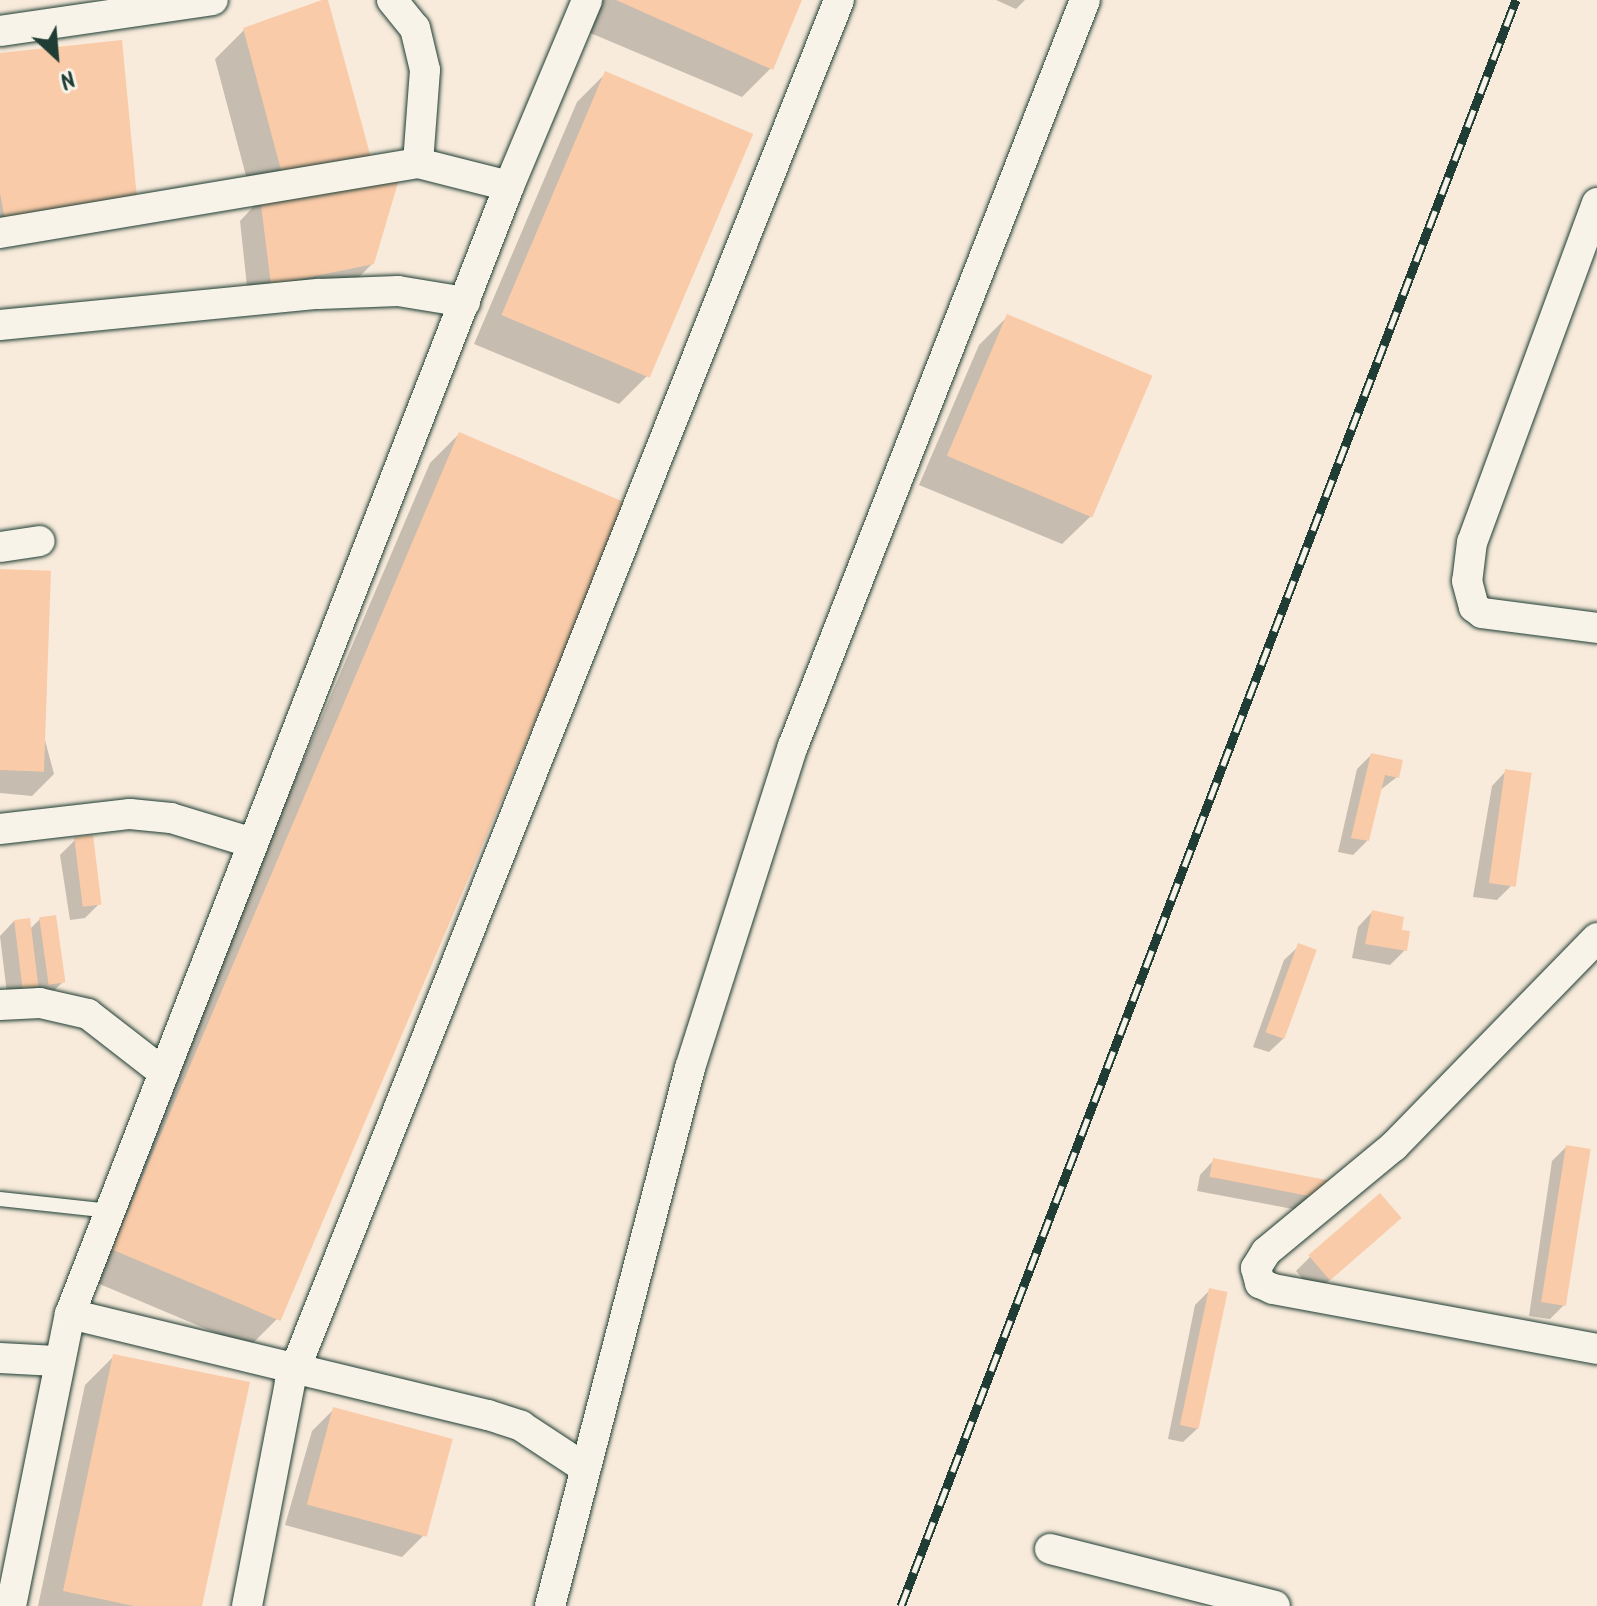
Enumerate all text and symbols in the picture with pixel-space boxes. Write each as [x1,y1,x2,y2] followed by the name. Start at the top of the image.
[16,16,96,96] north arrow
[53,59,81,97] text: N

